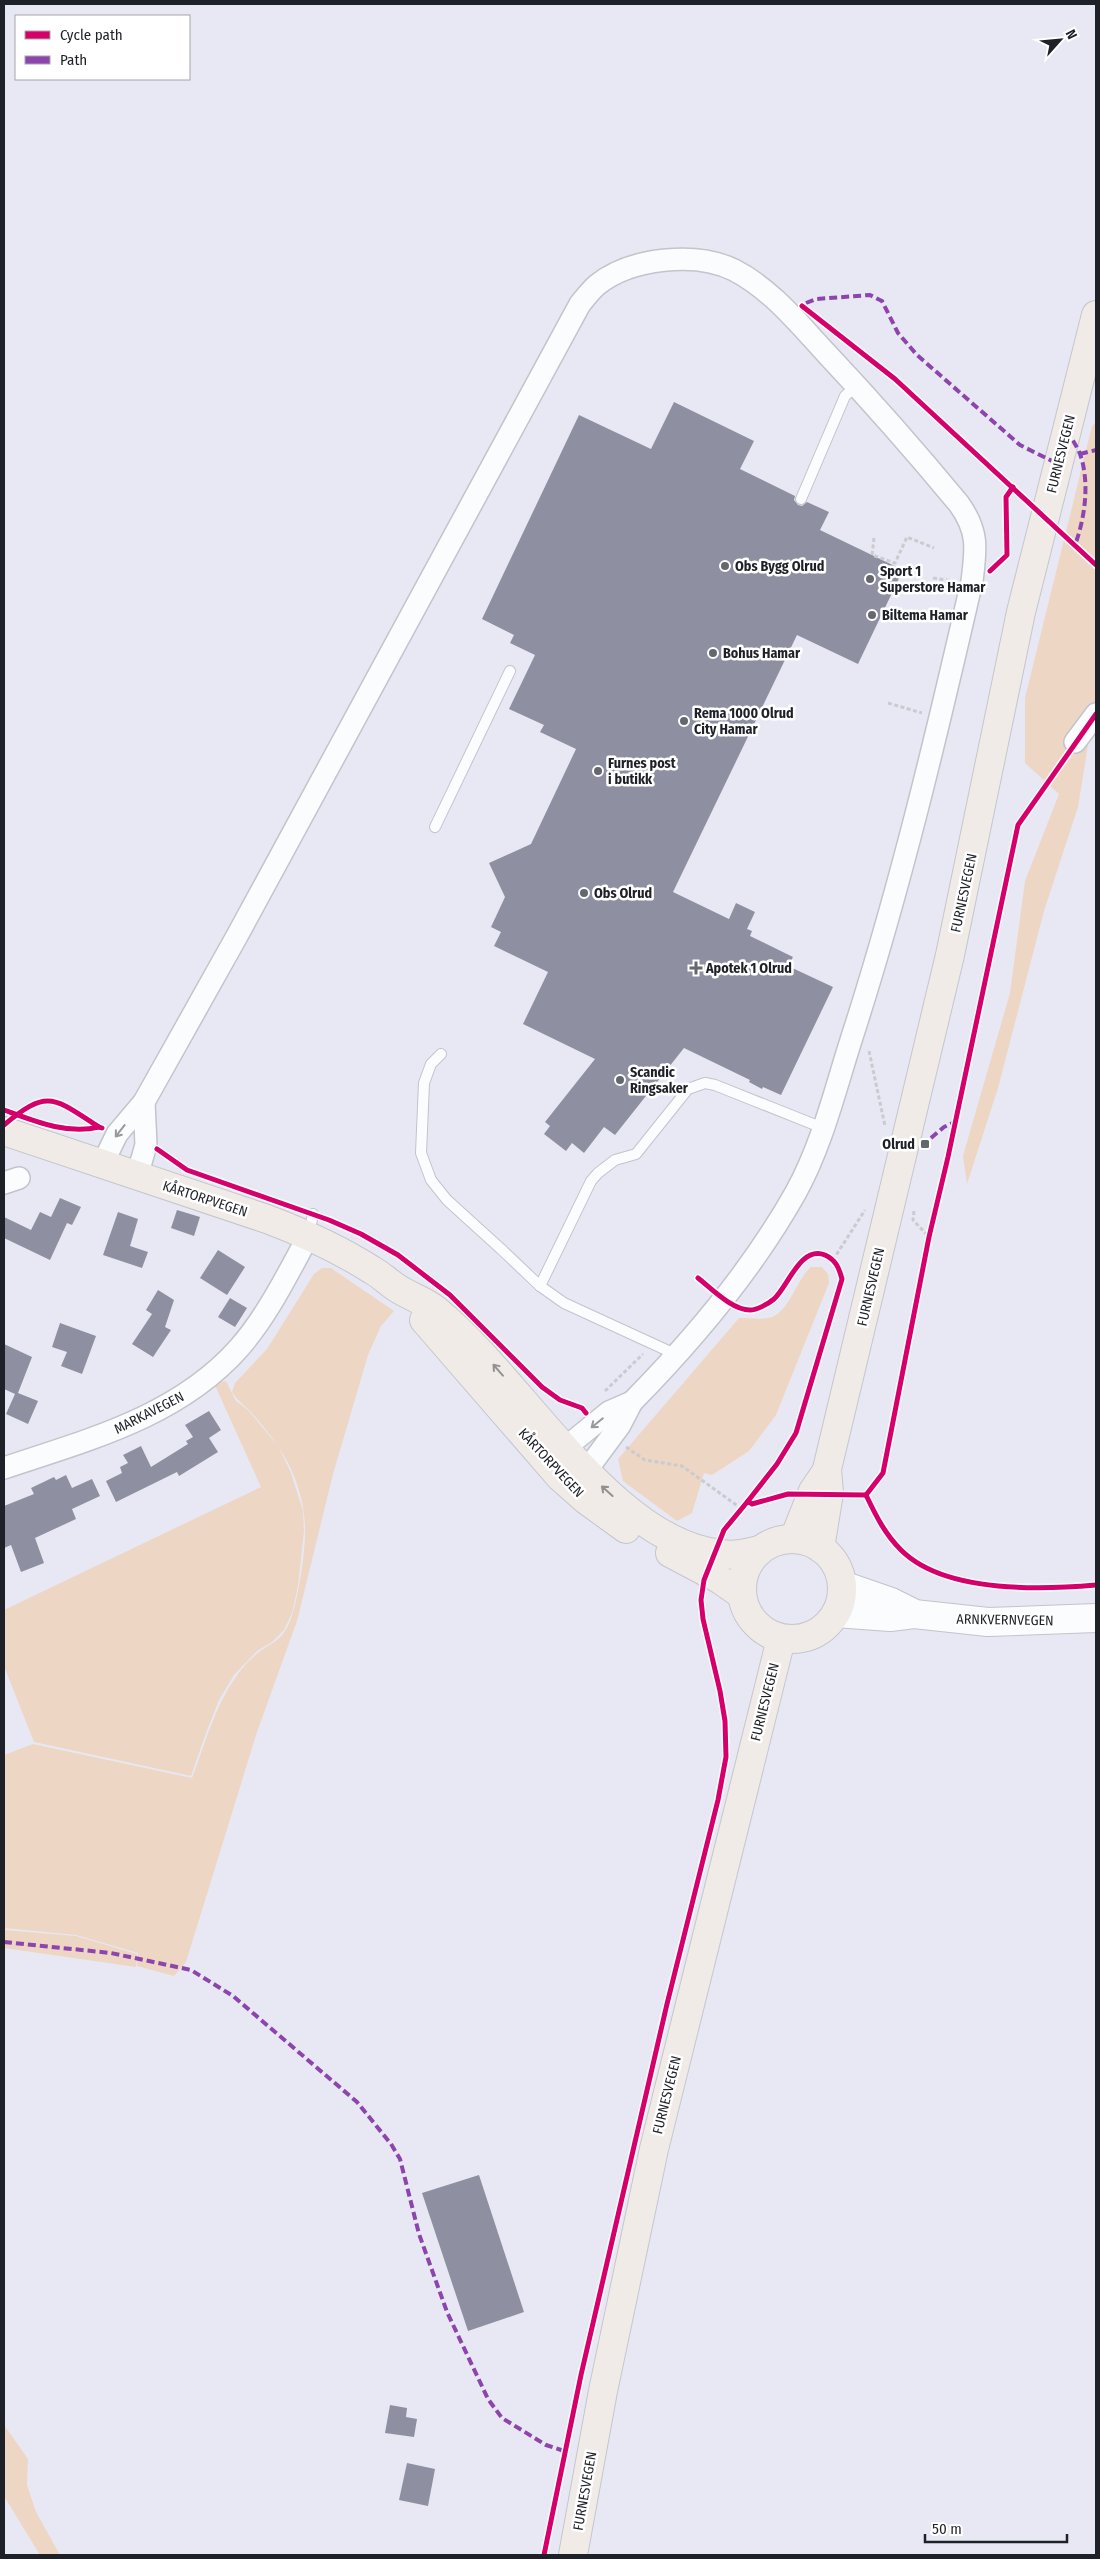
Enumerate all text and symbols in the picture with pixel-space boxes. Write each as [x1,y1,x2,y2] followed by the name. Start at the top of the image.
[15,15,190,80] legend
[1035,15,1085,65] north arrow
[60,26,123,44] text: Cycle path
[1062,27,1081,42] text: N
[60,51,87,69] text: Path
[1043,413,1079,495] street label: FURNESVEGEN
[735,558,824,575] place label: Obs Bygg Olrud
[719,560,731,572] marker: Obs Bygg Olrud
[880,563,986,596] place label: Sport 1 Superstore Hamar
[864,573,876,585] marker: Sport 1 Superstore Hamar
[882,607,969,624] place label: Biltema Hamar
[866,609,878,621] marker: Biltema Hamar
[723,645,801,662] place label: Bohus Hamar
[707,647,719,659] marker: Bohus Hamar
[694,705,794,738] place label: Rema 1000 Olrud City Hamar
[678,715,690,727] marker: Rema 1000 Olrud City Hamar
[608,755,677,788] place label: Furnes post i butikk
[592,765,604,777] marker: Furnes post i butikk
[947,852,981,934] street label: FURNESVEGEN
[594,885,652,902] place label: Obs Olrud
[578,887,590,899] marker: Obs Olrud
[705,960,792,977] place label: Apotek 1 Olrud
[690,962,702,974] marker: Apotek 1 Olrud
[630,1064,689,1097] place label: Scandic Ringsaker
[614,1074,626,1086] marker: Scandic Ringsaker
[114,1124,125,1137] one-way arrow
[882,1136,915,1153] place label: Olrud
[919,1138,931,1150] marker: Olrud
[160,1176,250,1221] street label: KÅRTORPVEGEN
[854,1246,888,1328] street label: FURNESVEGEN
[493,1364,504,1377] one-way arrow
[111,1388,187,1438] street label: MARKAVEGEN
[591,1417,604,1428] one-way arrow
[515,1424,588,1501] street label: KÅRTORPVEGEN
[600,1486,613,1497] one-way arrow
[956,1611,1054,1629] street label: ARNKVERNVEGEN
[747,1661,783,1743] street label: FURNESVEGEN
[649,2054,685,2136] street label: FURNESVEGEN
[570,2450,600,2532] street label: FURNESVEGEN
[925,2512,1068,2544] scale bar
[932,2520,962,2538] text: 50 m

